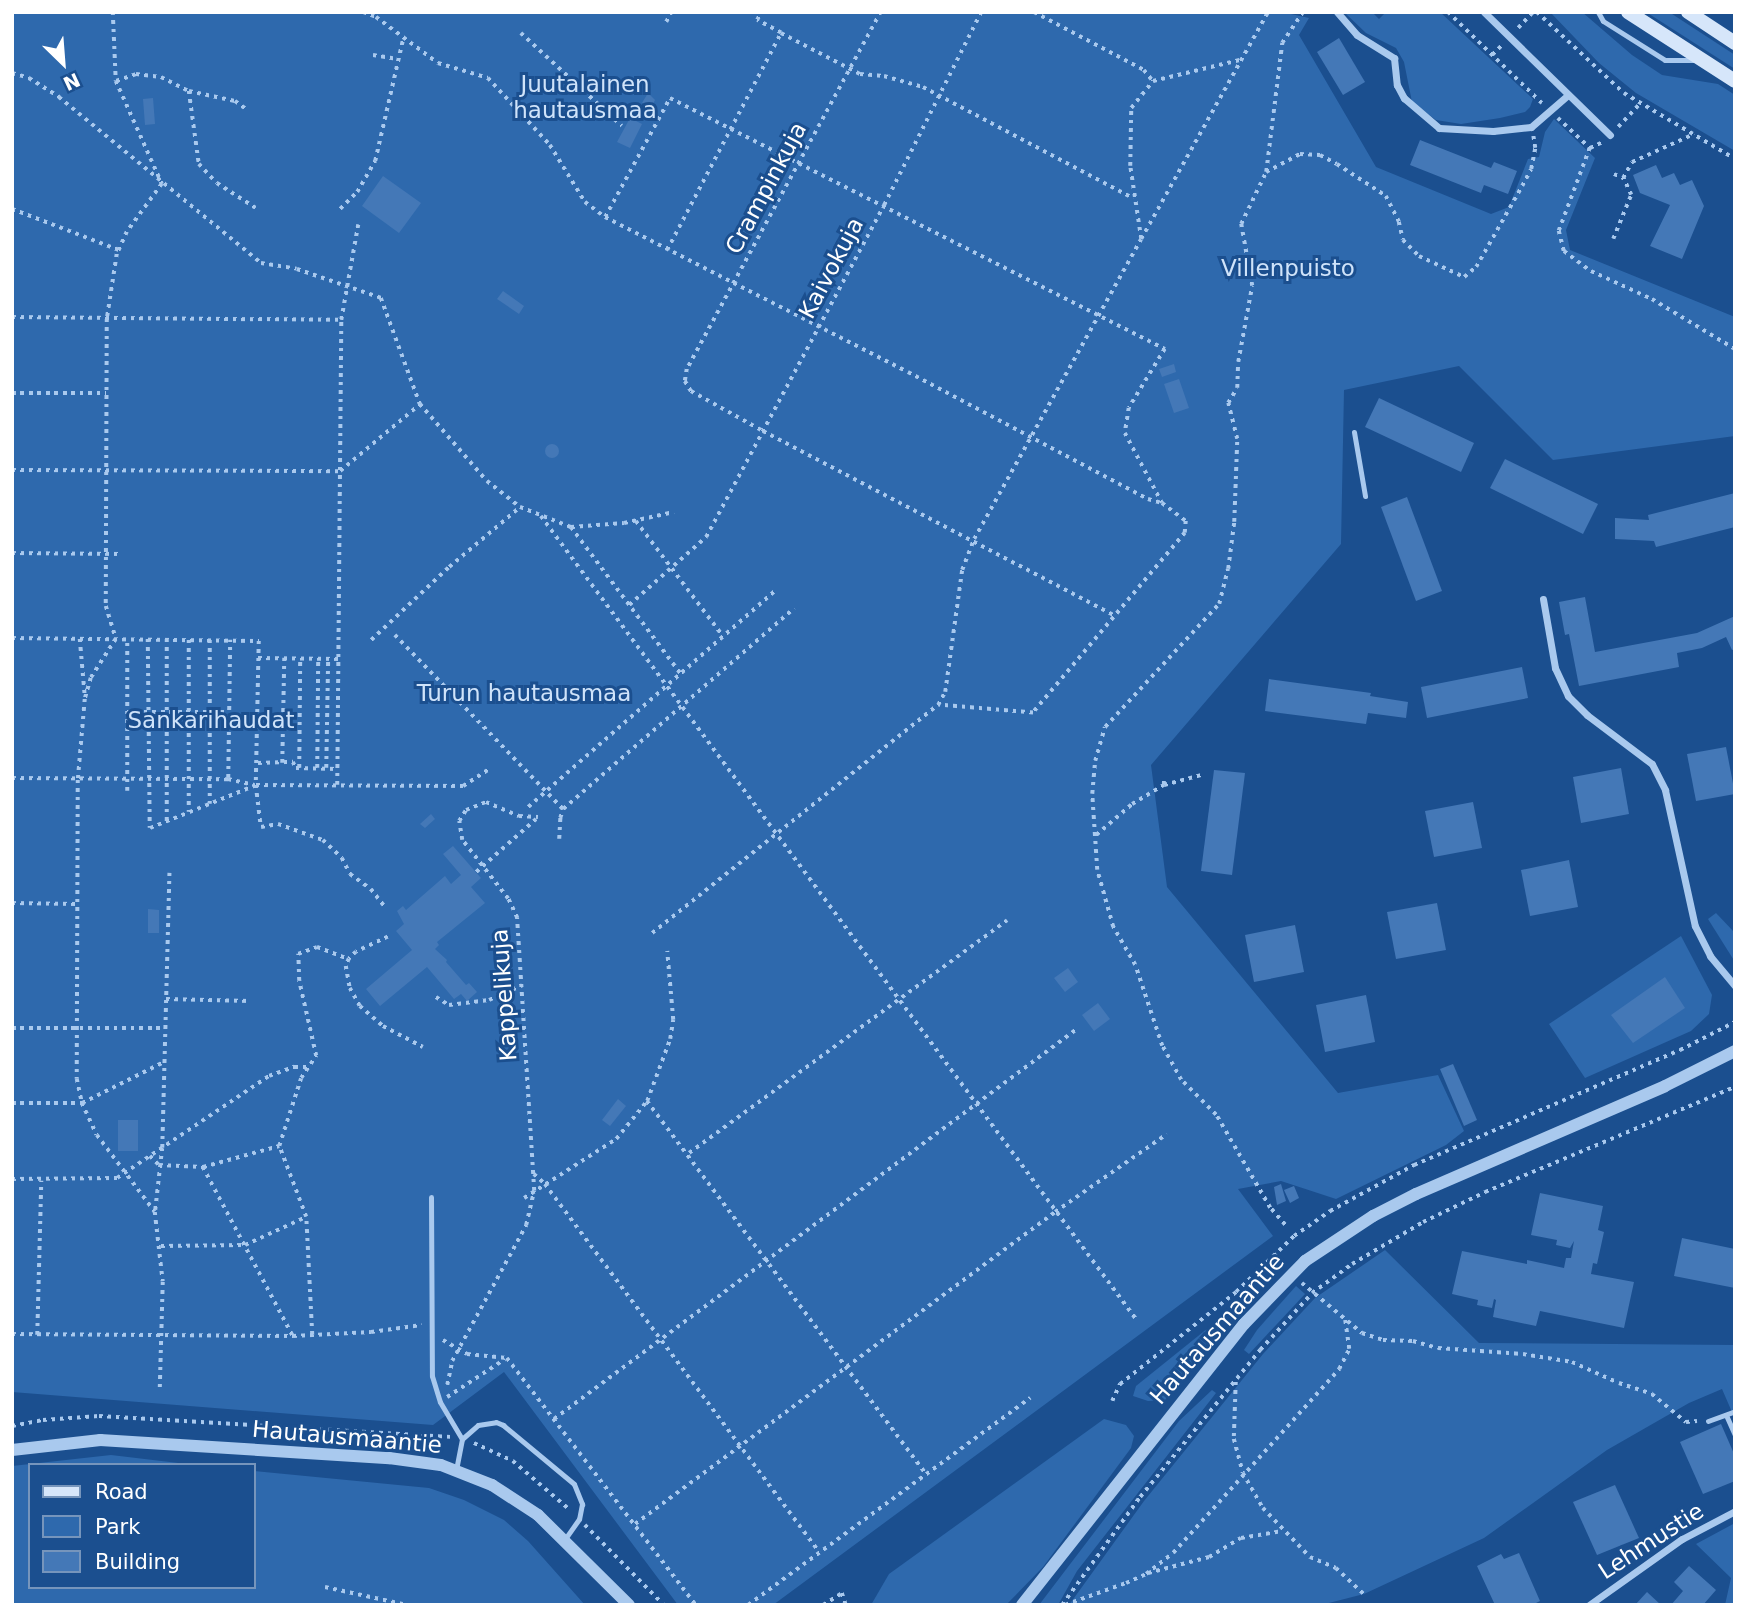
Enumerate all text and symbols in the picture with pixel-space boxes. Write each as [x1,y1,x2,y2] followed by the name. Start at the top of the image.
[28,28,98,98] north arrow
[60,69,84,95] text: N
[513,70,657,124] park label: Juutalainen hautausmaa
[720,117,812,259] street label: Crampinkuja
[793,213,869,323] street label: Kaivokuja
[1221,254,1355,282] park label: Villenpuisto
[417,679,631,707] park label: Turun hautausmaa
[127,706,295,734] park label: Sankarihaudat
[486,928,522,1062] street label: Kappelikuja
[1144,1248,1290,1410] street label: Hautausmaantie
[251,1415,443,1459] street label: Hautausmaantie
[28,1463,256,1589] legend
[95,1480,148,1504] text: Road
[1593,1497,1709,1585] street label: Lehmustie
[95,1515,140,1539] text: Park
[95,1550,180,1574] text: Building

